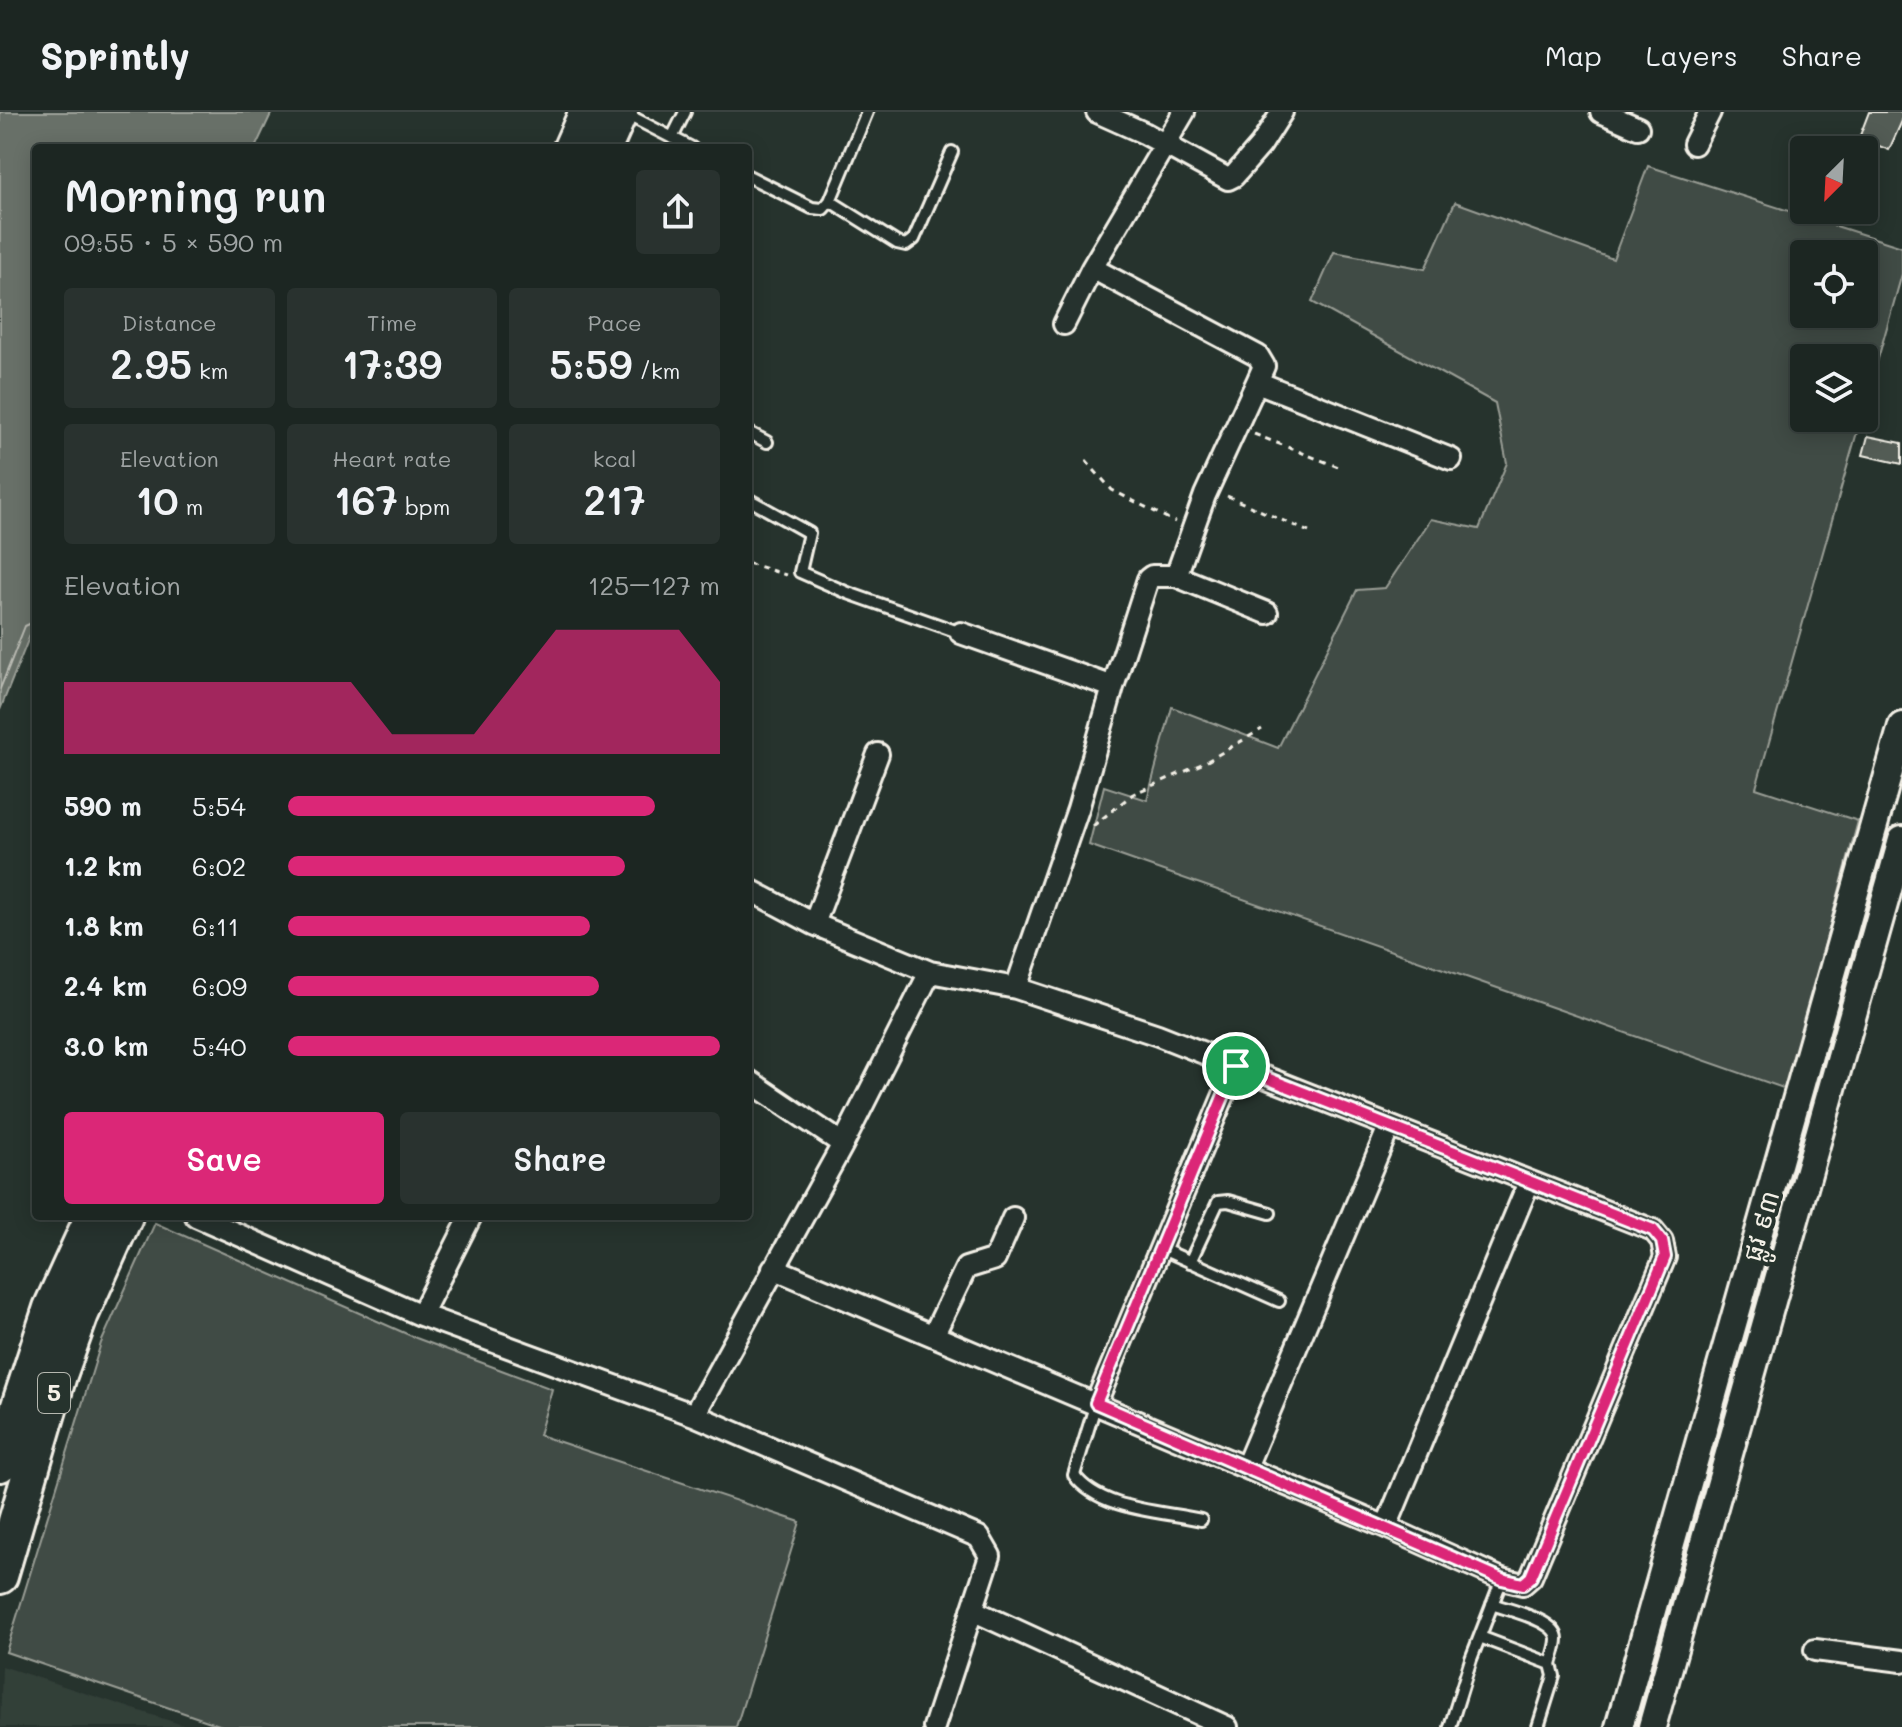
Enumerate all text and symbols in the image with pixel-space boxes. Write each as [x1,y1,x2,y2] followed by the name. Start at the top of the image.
[40,30,190,80] text: Sprintly
[1545,37,1602,73] text: Map
[1646,37,1738,73] text: Layers
[1782,37,1862,73] text: Share
[1790,136,1878,224] north arrow
[1790,136,1878,432] map controls
[64,166,327,223] text: Morning run
[636,170,720,254] button: share
[64,225,283,259] text: 09:55 · 5 × 590 m
[1790,240,1878,328] button: locate
[122,308,217,337] text: Distance
[367,308,417,337] text: Time
[588,308,642,337] text: Pace
[110,337,192,389] text: 2.95
[342,337,442,389] text: 17:39
[549,337,632,389] text: 5:59
[1790,344,1878,432] button: layers
[192,356,228,385] text: km
[632,356,680,385] text: /km
[120,444,219,473] text: Elevation
[333,444,451,473] text: Heart rate
[593,444,637,473] text: kcal
[135,473,179,525] text: 10
[334,473,398,525] text: 167
[583,473,646,525] text: 217
[179,492,203,521] text: m
[398,492,450,521] text: bpm
[64,568,181,602] text: Elevation
[588,568,720,602] text: 125–127 m
[64,789,142,823] text: 590 m
[192,789,246,823] text: 5:54
[64,849,142,883] text: 1.2 km
[192,849,246,883] text: 6:02
[64,909,144,943] text: 1.8 km
[192,909,239,943] text: 6:11
[64,969,147,1003] text: 2.4 km
[192,969,247,1003] text: 6:09
[64,1029,148,1063] text: 3.0 km
[192,1029,247,1063] text: 5:40
[1202,1032,1270,1100] pin
[1214,1044,1258,1088] icon: arrive
[64,1112,384,1204] button: Save
[400,1112,720,1204] button: Share
[1734,1186,1794,1267] street label: ផ្លូវ ៩៣
[38,1373,70,1413] road number: 5

